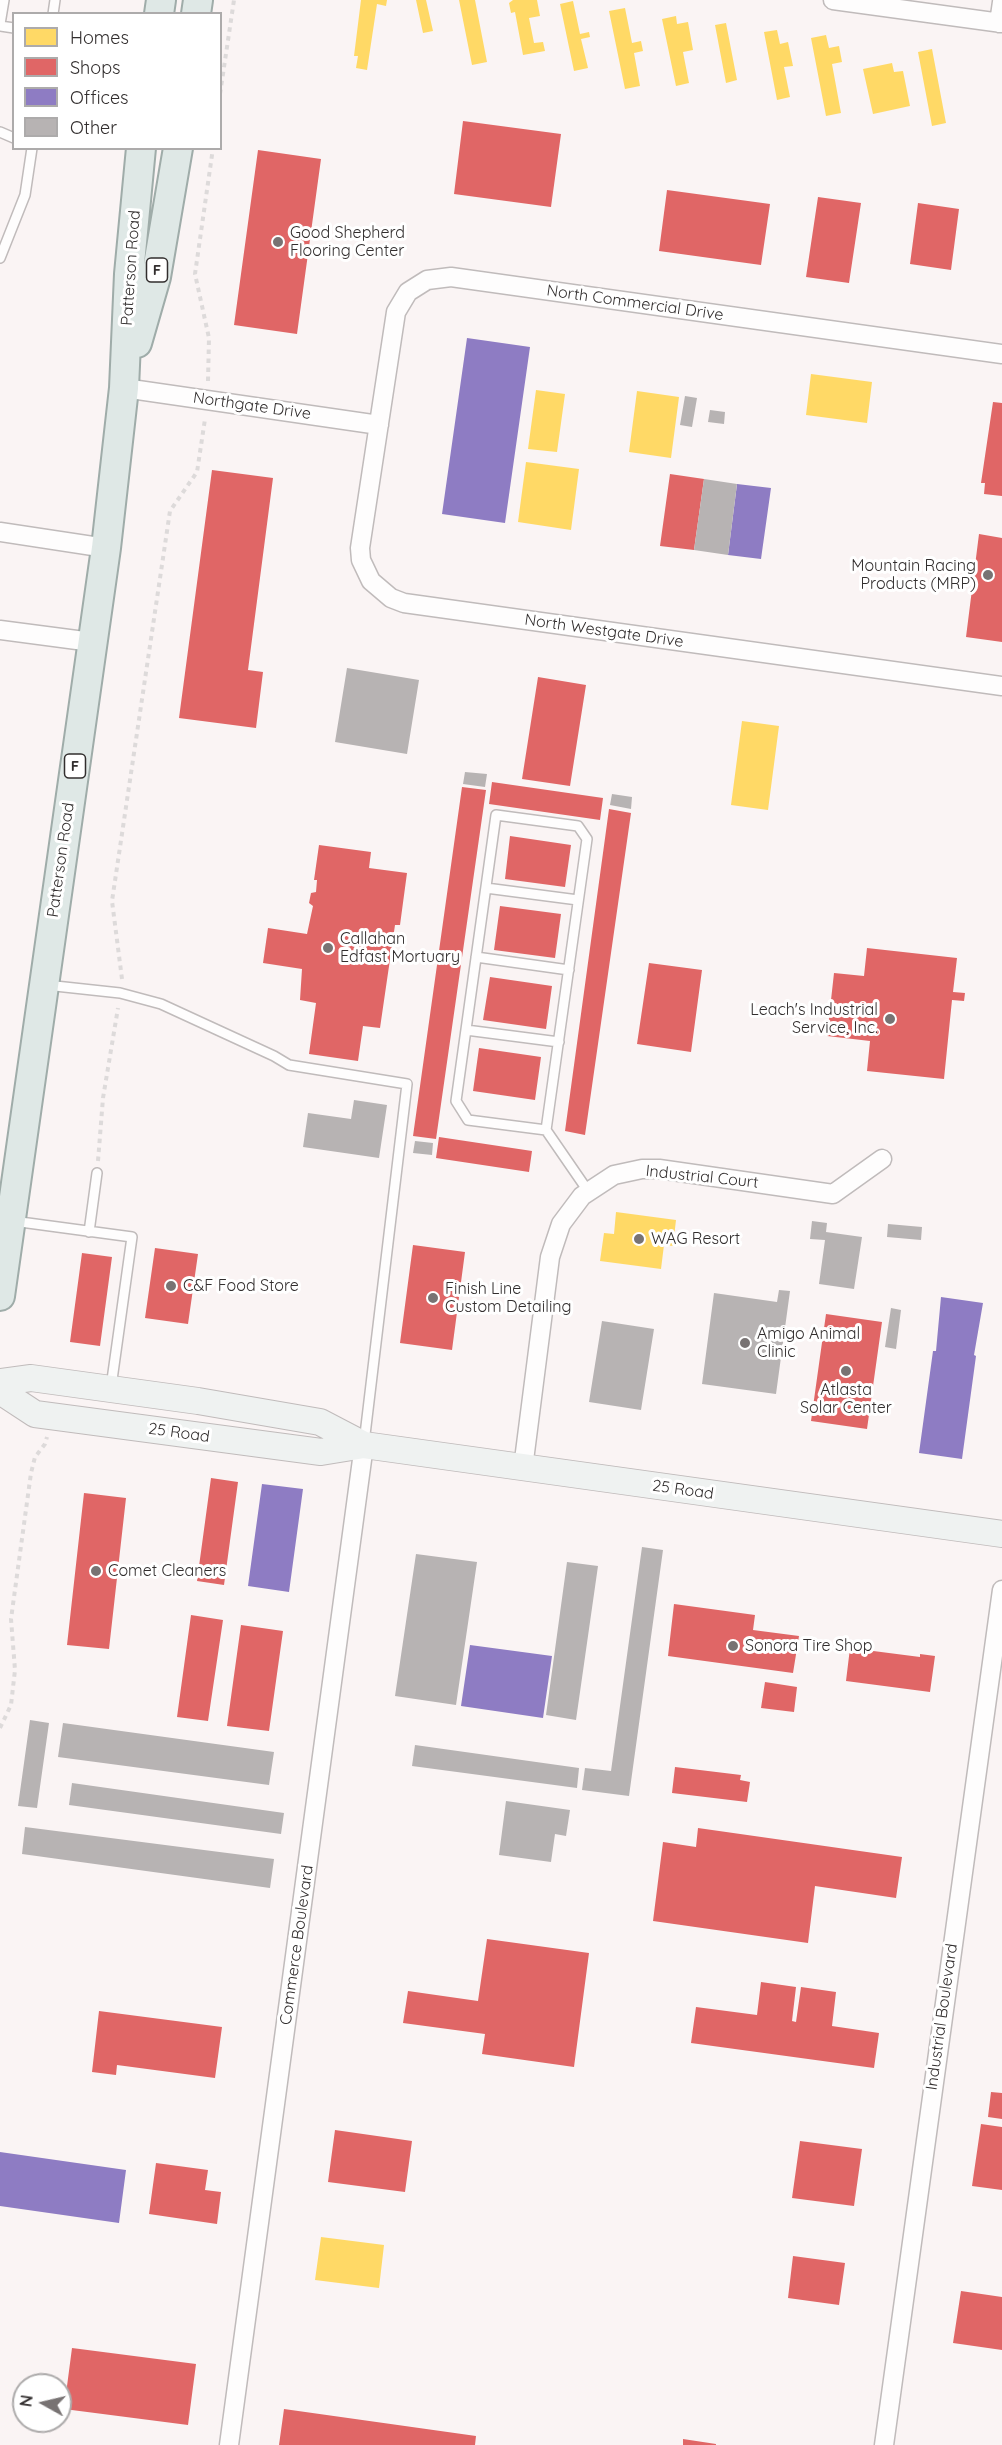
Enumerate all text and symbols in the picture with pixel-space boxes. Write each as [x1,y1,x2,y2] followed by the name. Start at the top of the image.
[12,12,222,150] legend
[70,26,129,49] text: Homes
[70,56,121,79] text: Shops
[70,86,129,109] text: Offices
[70,116,117,139] text: Other
[117,210,145,326] street label: Patterson Road
[290,223,405,261] place label: Good Shepherd Flooring Center
[271,235,285,249] marker: Good Shepherd Flooring Center
[146,258,168,282] road number: F
[545,281,725,325] street label: North Commercial Drive
[192,388,312,424] street label: Northgate Drive
[851,556,976,594] place label: Mountain Racing Products (MRP)
[981,568,995,582] marker: Mountain Racing Products (MRP)
[523,610,685,652] street label: North Westgate Drive
[64,754,86,778] road number: F
[43,801,79,919] street label: Patterson Road
[340,929,460,967] place label: Callahan Edfast Mortuary
[321,941,335,955] marker: Callahan Edfast Mortuary
[750,1000,878,1038] place label: Leach's Industrial Service, Inc.
[883,1012,897,1026] marker: Leach's Industrial Service, Inc.
[645,1162,759,1192] street label: Industrial Court
[651,1229,740,1249] place label: WAG Resort
[632,1232,646,1246] marker: WAG Resort
[183,1276,299,1296] place label: C&F Food Store
[164,1279,178,1293] marker: C&F Food Store
[445,1279,572,1317] place label: Finish Line Custom Detailing
[426,1291,440,1305] marker: Finish Line Custom Detailing
[757,1324,860,1362] place label: Amigo Animal Clinic
[738,1336,752,1350] marker: Amigo Animal Clinic
[839,1364,853,1378] marker: Atlasta Solar Center
[800,1380,892,1418] place label: Atlasta Solar Center
[147,1419,211,1447] street label: 25 Road
[651,1476,715,1504] street label: 25 Road
[108,1561,226,1581] place label: Comet Cleaners
[89,1564,103,1578] marker: Comet Cleaners
[745,1636,872,1656] place label: Sonora Tire Shop
[726,1639,740,1653] marker: Sonora Tire Shop
[276,1864,318,2026] street label: Commerce Boulevard
[922,1942,962,2092] street label: Industrial Boulevard
[12,2373,72,2433] north arrow
[15,2394,37,2408] text: N

